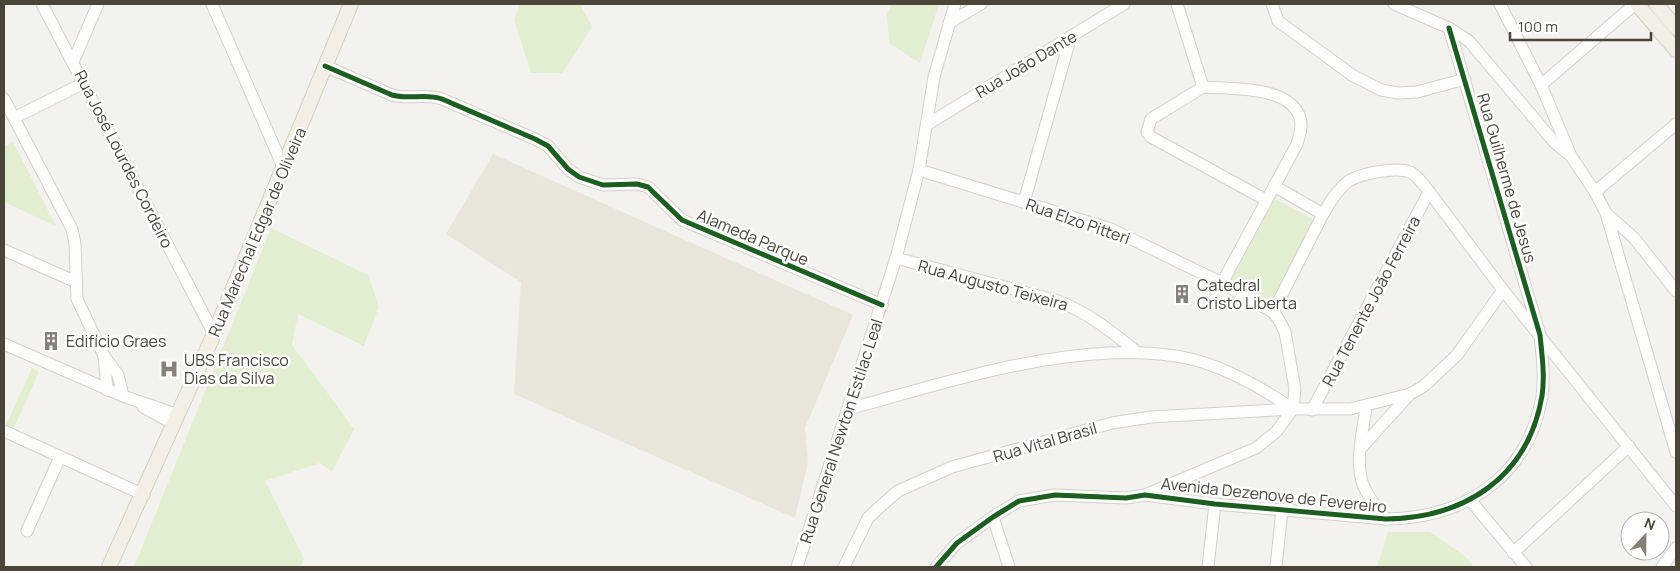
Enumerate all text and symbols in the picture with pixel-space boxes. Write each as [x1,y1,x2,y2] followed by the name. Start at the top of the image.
[1510,10,1651,42] scale bar
[1518,16,1558,37] text: 100 m
[971,25,1081,103] street label: Rua João Dante
[70,66,178,252] street label: Rua José Lourdes Cordeiro
[1472,91,1542,265] street label: Rua Guilherme de Jesus
[203,124,311,340] street label: Rua Marechal Edgar de Oliveira
[1023,193,1133,249] street label: Rua Elzo Pitteri
[694,204,812,270] street label: Alameda Parque
[1317,212,1425,390] street label: Rua Tenente João Ferreira
[916,254,1070,316] street label: Rua Augusto Teixeira
[1197,274,1297,314] place label: Catedral Cristo Liberta
[1171,283,1193,305] building icon: Catedral Cristo Liberta
[794,316,888,546] street label: Rua General Newton Estilac Leal
[40,330,62,352] building icon: Edifício Graes
[66,330,166,352] place label: Edifício Graes
[184,349,289,389] place label: UBS Francisco Dias da Silva
[158,358,180,380] hospital icon: UBS Francisco Dias da Silva
[991,417,1099,467] street label: Rua Vital Brasil
[1160,472,1388,518] street label: Avenida Dezenove de Fevereiro
[1620,511,1670,561] north arrow
[1642,513,1658,534] text: N

